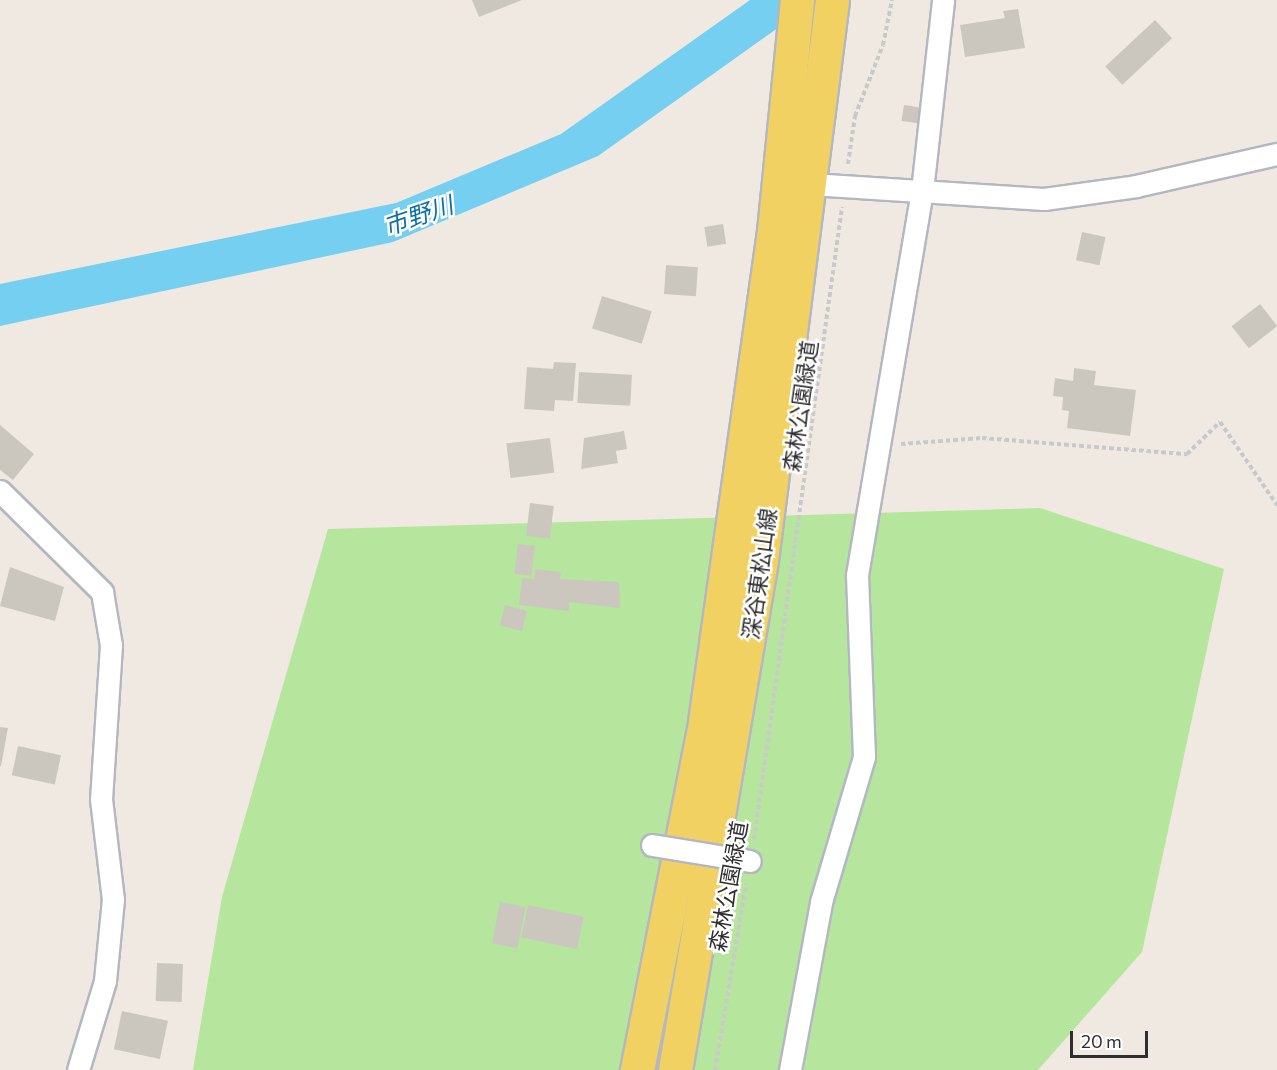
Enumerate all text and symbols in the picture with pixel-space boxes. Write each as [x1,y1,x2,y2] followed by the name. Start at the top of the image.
[379,190,457,240] water label: 市野川
[778,339,822,473] street label: 森林公園緑道
[737,507,781,641] street label: 深谷東松山線
[704,819,752,953] street label: 森林公園緑道
[1073,1019,1151,1057] scale bar
[1081,1030,1122,1052] text: 20 m

